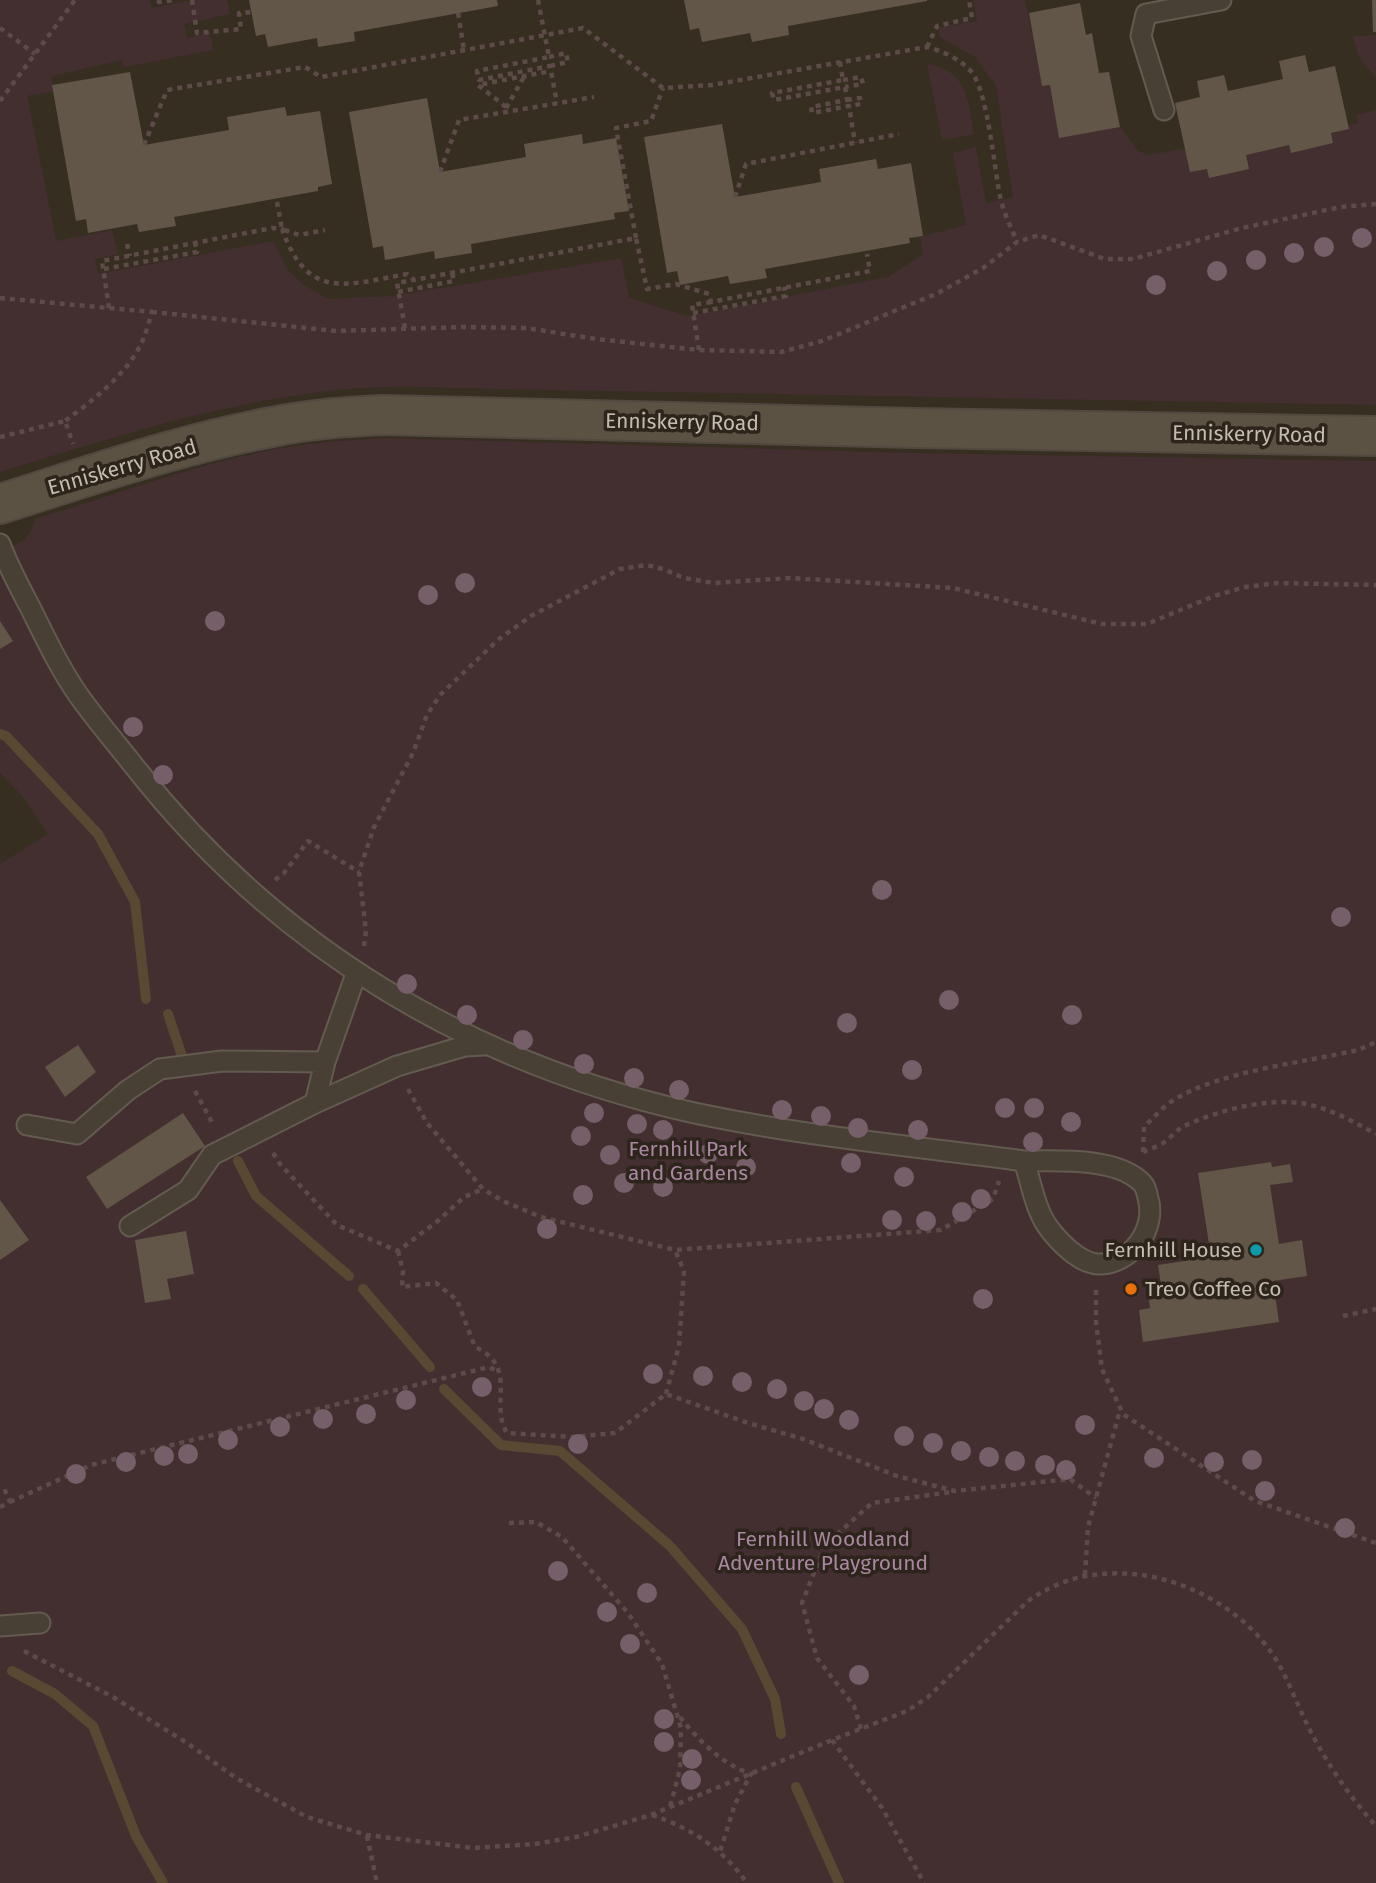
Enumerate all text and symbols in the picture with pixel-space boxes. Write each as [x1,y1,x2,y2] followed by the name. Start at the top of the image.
[605,408,759,436] street label: Enniskerry Road
[1172,420,1326,448] street label: Enniskerry Road
[44,433,200,501] street label: Enniskerry Road
[628,1136,748,1186] park label: Fernhill Park and Gardens
[1104,1237,1242,1263] place label: Fernhill House
[1248,1242,1264,1258] marker: Fernhill House
[1145,1276,1282,1302] place label: Treo Coffee Co
[1123,1281,1139,1297] marker: Treo Coffee Co
[718,1526,928,1576] park label: Fernhill Woodland Adventure Playground

